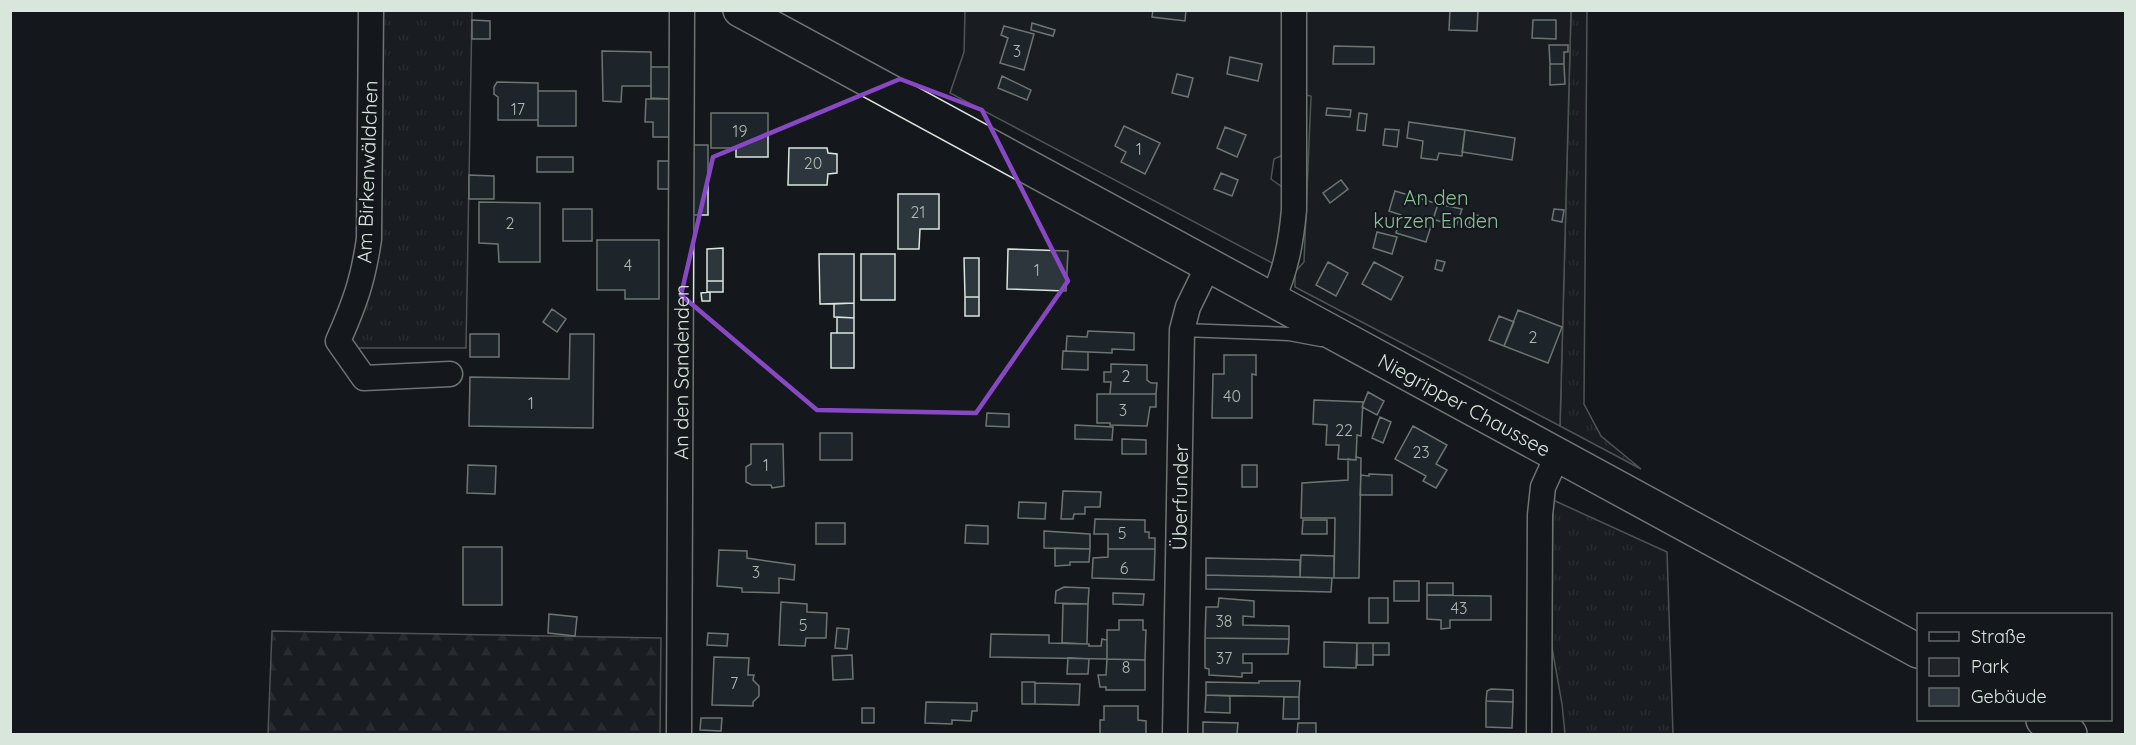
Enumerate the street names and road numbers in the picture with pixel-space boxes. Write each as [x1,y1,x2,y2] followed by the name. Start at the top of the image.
[351,80,383,264] street label: Am Birkenwäldchen
[668,284,693,460] street label: An den Sandenden
[1374,347,1555,461] street label: Niegripper Chaussee
[1166,443,1193,551] street label: Überfunder

